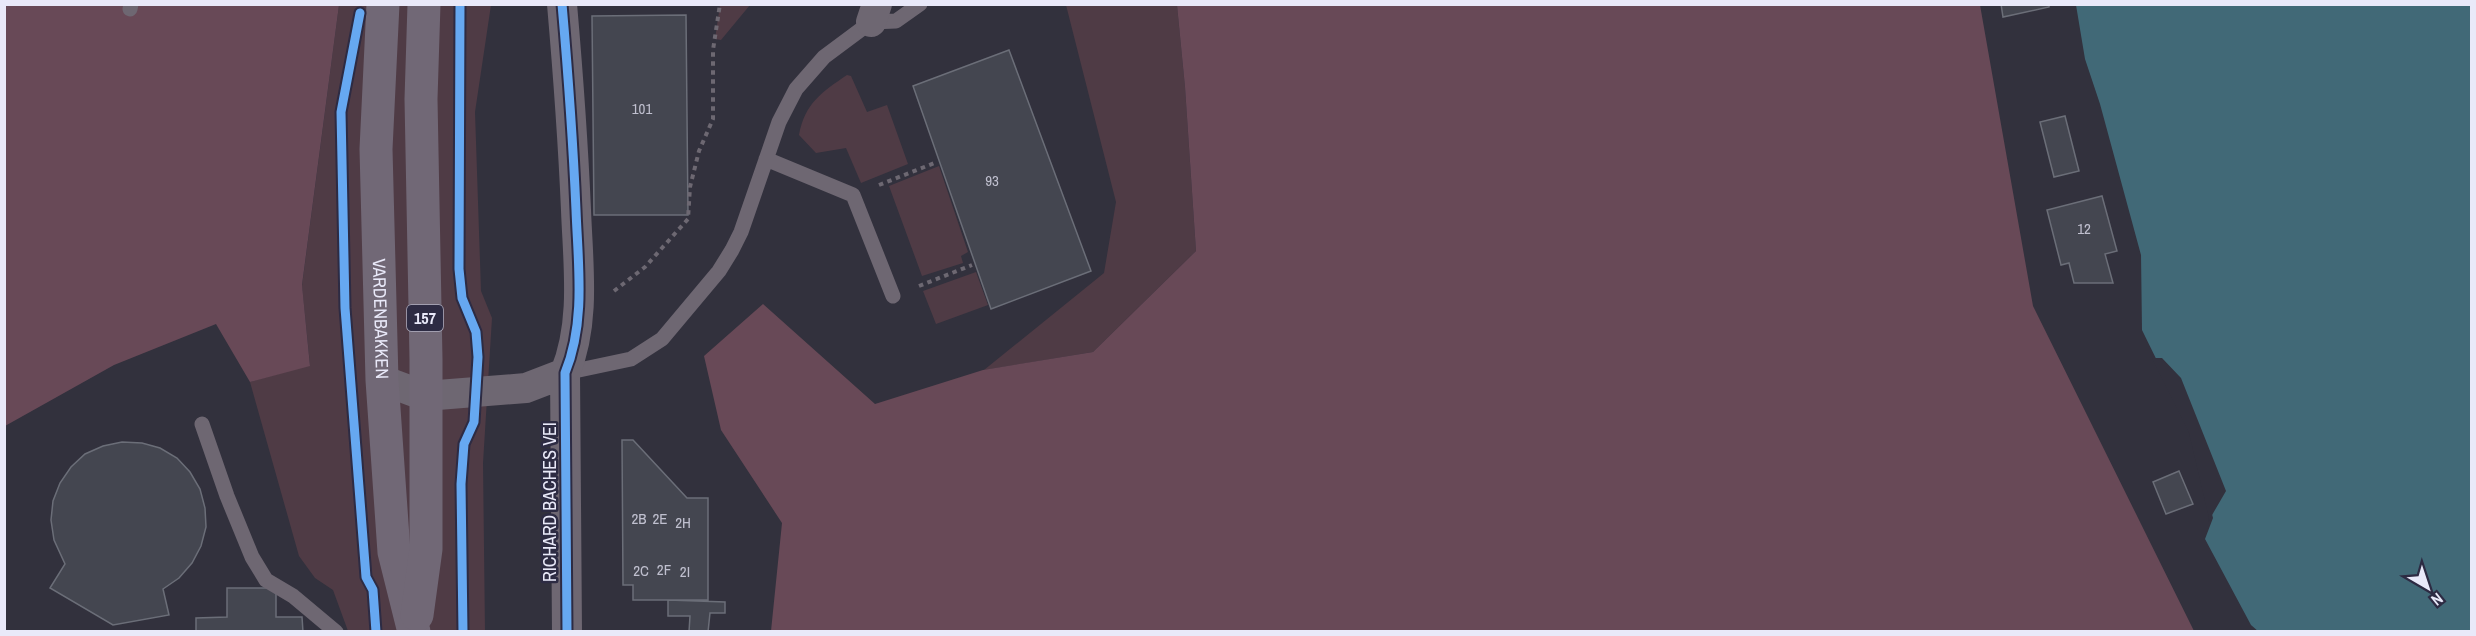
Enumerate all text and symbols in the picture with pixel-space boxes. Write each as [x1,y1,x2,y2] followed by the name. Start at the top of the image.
[632,98,652,119] house number: 101
[985,170,999,191] house number: 93
[2077,218,2091,239] house number: 12
[367,258,395,379] street label: VARDENBAKKEN
[407,305,443,331] road number: 157
[537,422,562,582] street label: RICHARD BACHES VEI
[631,508,647,529] house number: 2B
[652,508,668,529] house number: 2E
[675,512,691,533] house number: 2H
[2398,558,2458,618] north arrow
[657,559,671,580] house number: 2F
[633,560,649,581] house number: 2C
[680,561,690,582] house number: 2I
[2427,588,2448,611] text: N

